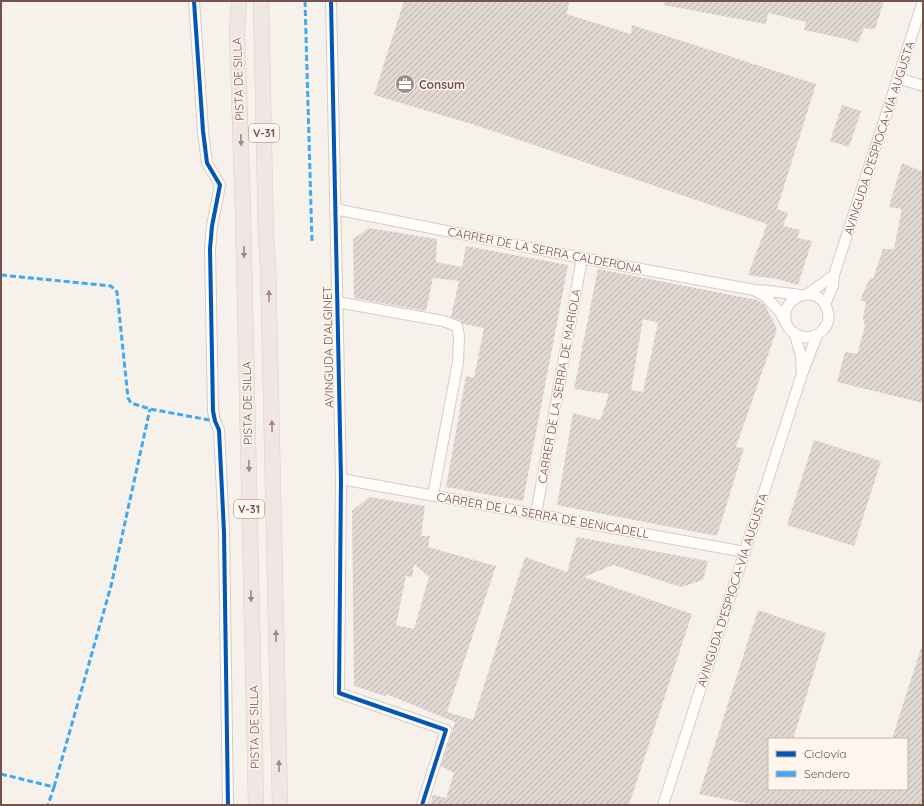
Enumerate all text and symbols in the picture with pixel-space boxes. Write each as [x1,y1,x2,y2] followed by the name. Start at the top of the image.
[229,37,247,121] street label: PISTA DE SILLA
[840,39,918,237] street label: AVINGUDA D'ESPIOCA-VÍA AUGUSTA
[394,73,416,95] office icon: Consum
[419,77,465,92] place label: Consum
[249,124,279,142] road number: V-31
[237,134,244,146] one-way arrow
[447,224,644,276] street label: CARRER DE LA SERRA CALDERONA
[241,246,247,259] one-way arrow
[319,286,337,408] street label: AVINGUDA D'ALGINET
[534,287,584,485] street label: CARRER DE LA SERRA DE MARIOLA
[266,289,272,302] one-way arrow
[239,361,255,445] street label: PISTA DE SILLA
[269,419,275,432] one-way arrow
[245,460,252,472] one-way arrow
[436,489,651,541] street label: CARRER DE LA SERRA DE BENICADELL
[693,491,771,689] street label: AVINGUDA D'ESPIOCA-VÍA AUGUSTA
[234,500,264,518] road number: V-31
[248,590,254,603] one-way arrow
[273,630,280,642] one-way arrow
[246,685,262,769] street label: PISTA DE SILLA
[768,738,908,790] legend
[804,746,847,761] text: Ciclovía
[276,759,282,772] one-way arrow
[804,766,850,781] text: Sendero

